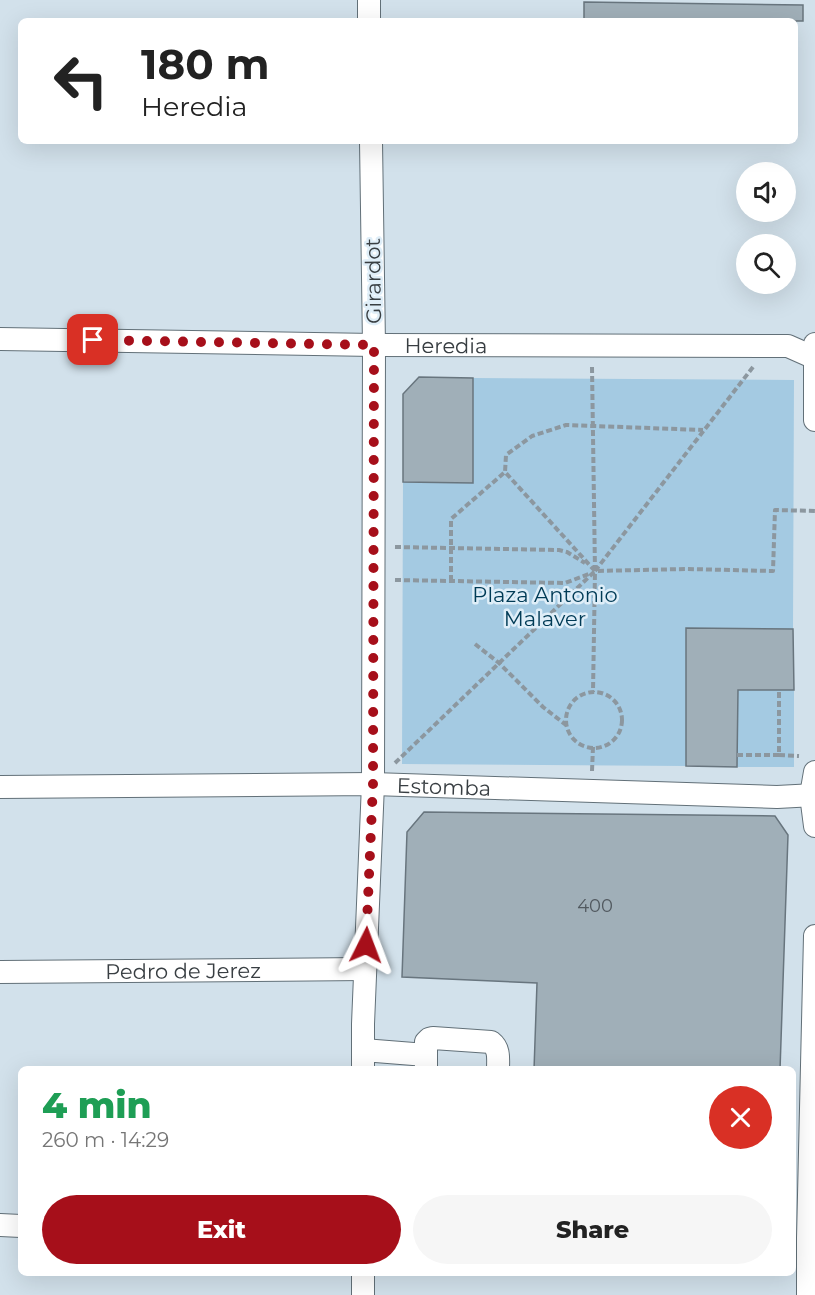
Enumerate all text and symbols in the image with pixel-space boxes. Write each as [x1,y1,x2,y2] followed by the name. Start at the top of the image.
[141,38,270,90] text: 180 m
[42,42,120,120] icon: left
[141,90,248,123] text: Heredia
[736,162,796,294] map controls
[736,162,796,222] button: sound
[736,234,796,294] button: search
[360,238,386,324] street label: Girardot
[67,314,118,365] pin
[76,323,109,356] icon: arrive
[404,333,487,358] street label: Heredia
[472,582,618,631] park label: Plaza Antonio Malaver
[396,772,491,800] street label: Estomba
[577,895,613,917] house number: 400
[334,913,398,977] position arrow
[105,957,261,984] street label: Pedro de Jerez
[42,1083,152,1127] text: 4 min
[709,1086,772,1149] button: close
[42,1128,169,1152] text: 260 m · 14:29
[42,1195,401,1264] button: Exit
[413,1195,772,1264] button: Share

